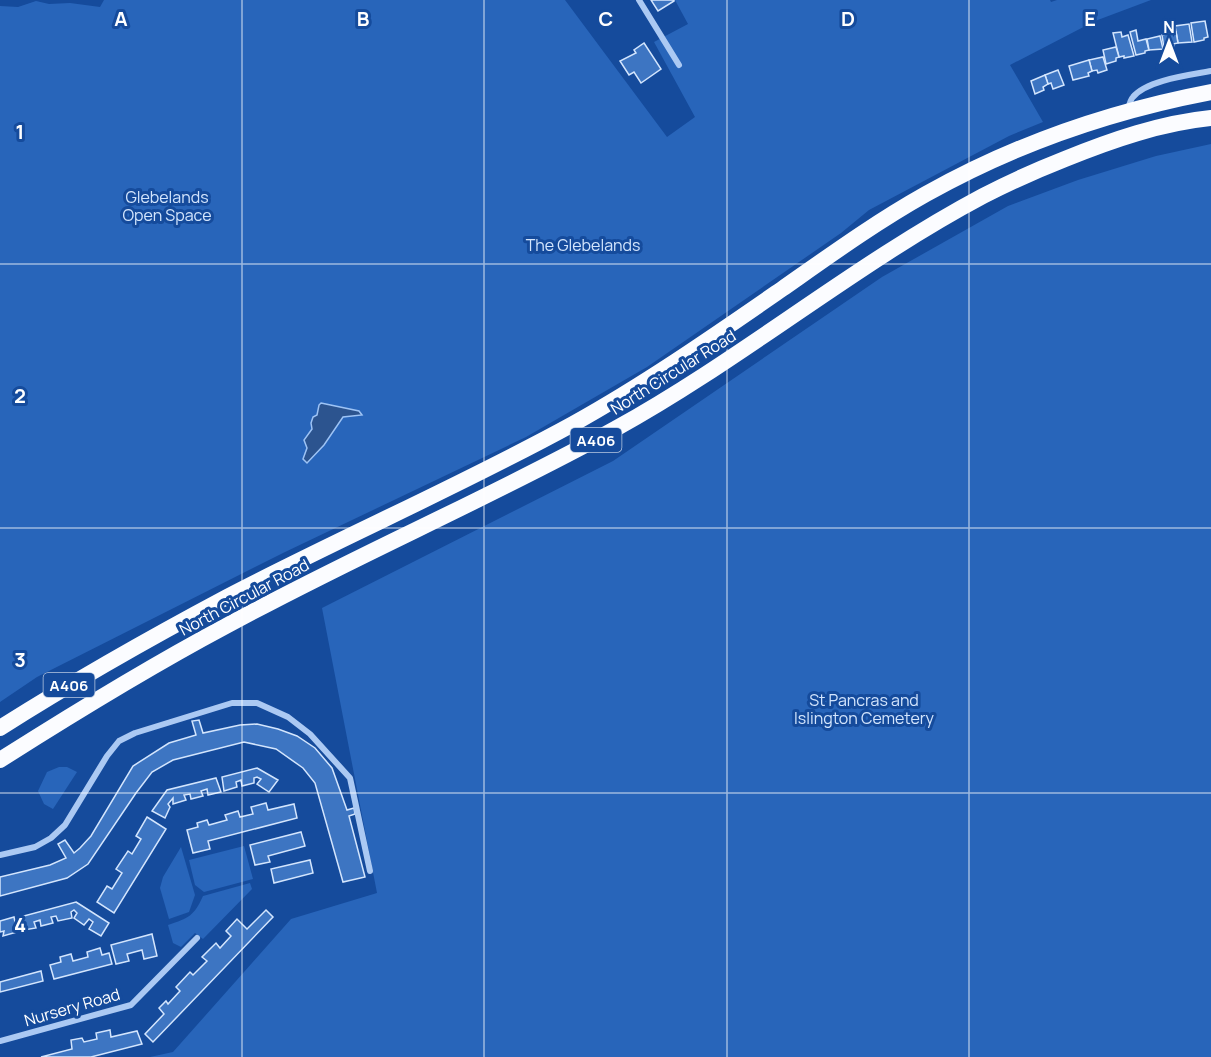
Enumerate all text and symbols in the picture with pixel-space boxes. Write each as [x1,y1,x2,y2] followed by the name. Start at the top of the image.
[114,5,128,32] text: A
[357,5,370,32] text: B
[599,5,613,32] text: C
[841,5,855,32] text: D
[1084,5,1096,32] text: E
[1139,12,1199,72] north arrow
[1163,16,1175,38] text: N
[16,118,24,145] text: 1
[122,186,212,226] park label: Glebelands Open Space
[526,234,640,256] park label: The Glebelands
[606,325,740,419] street label: North Circular Road
[14,382,26,409] text: 2
[570,428,622,452] road number: A406
[175,553,313,641] street label: North Circular Road
[14,646,26,673] text: 3
[44,673,94,697] road number: A406
[794,689,934,729] park label: St Pancras and Islington Cemetery
[14,911,26,938] text: 4
[21,983,123,1031] street label: Nursery Road

